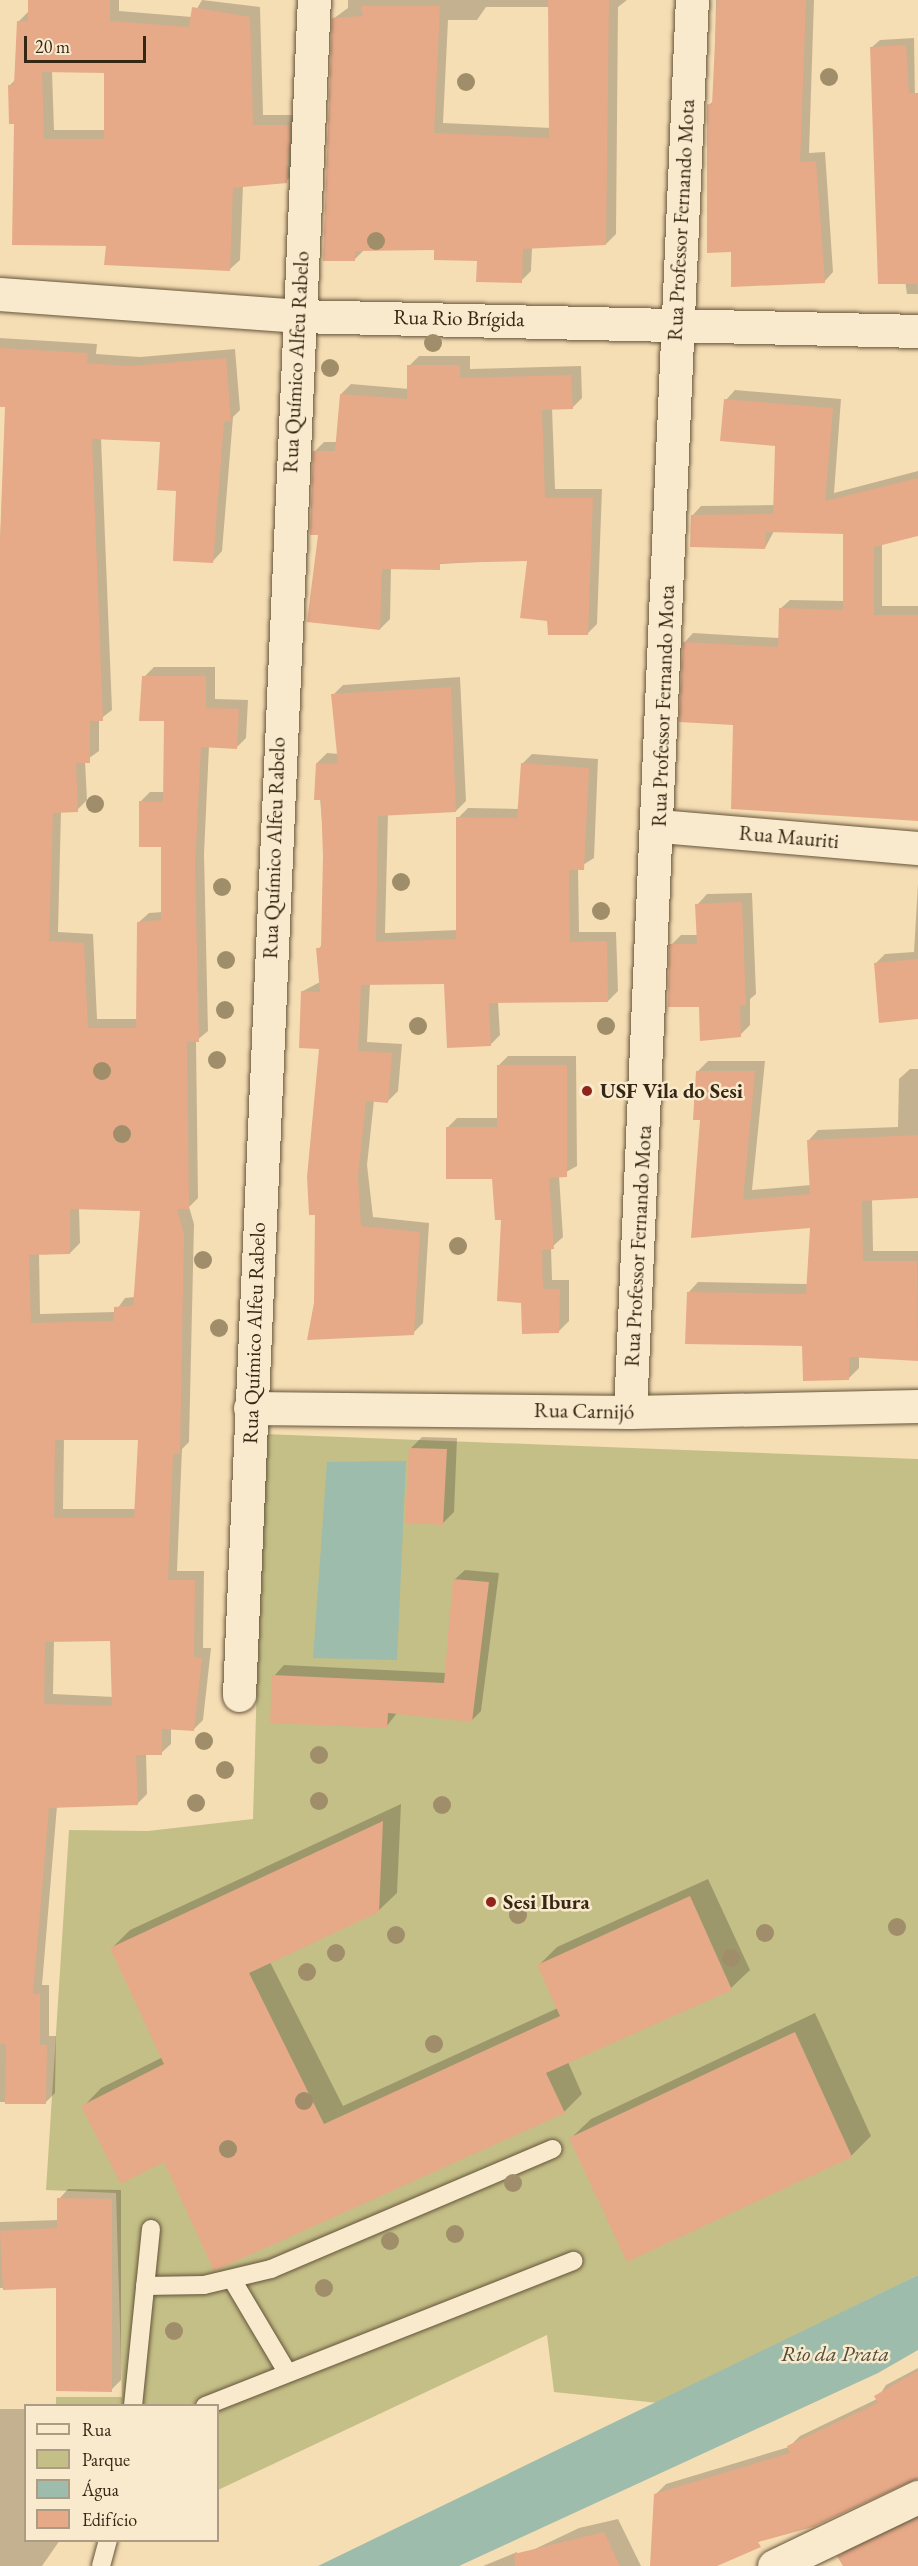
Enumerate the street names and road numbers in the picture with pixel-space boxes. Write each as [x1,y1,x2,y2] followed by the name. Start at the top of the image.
[662,98,700,342] street label: Rua Professor Fernando Mota
[278,250,314,474] street label: Rua Químico Alfeu Rabelo
[393,304,525,332] street label: Rua Rio Brígida
[646,585,680,827] street label: Rua Professor Fernando Mota
[258,737,290,959] street label: Rua Químico Alfeu Rabelo
[738,820,840,854] street label: Rua Mauriti
[619,1124,657,1368] street label: Rua Professor Fernando Mota
[238,1222,270,1444] street label: Rua Químico Alfeu Rabelo
[534,1398,634,1424] street label: Rua Carnijó

